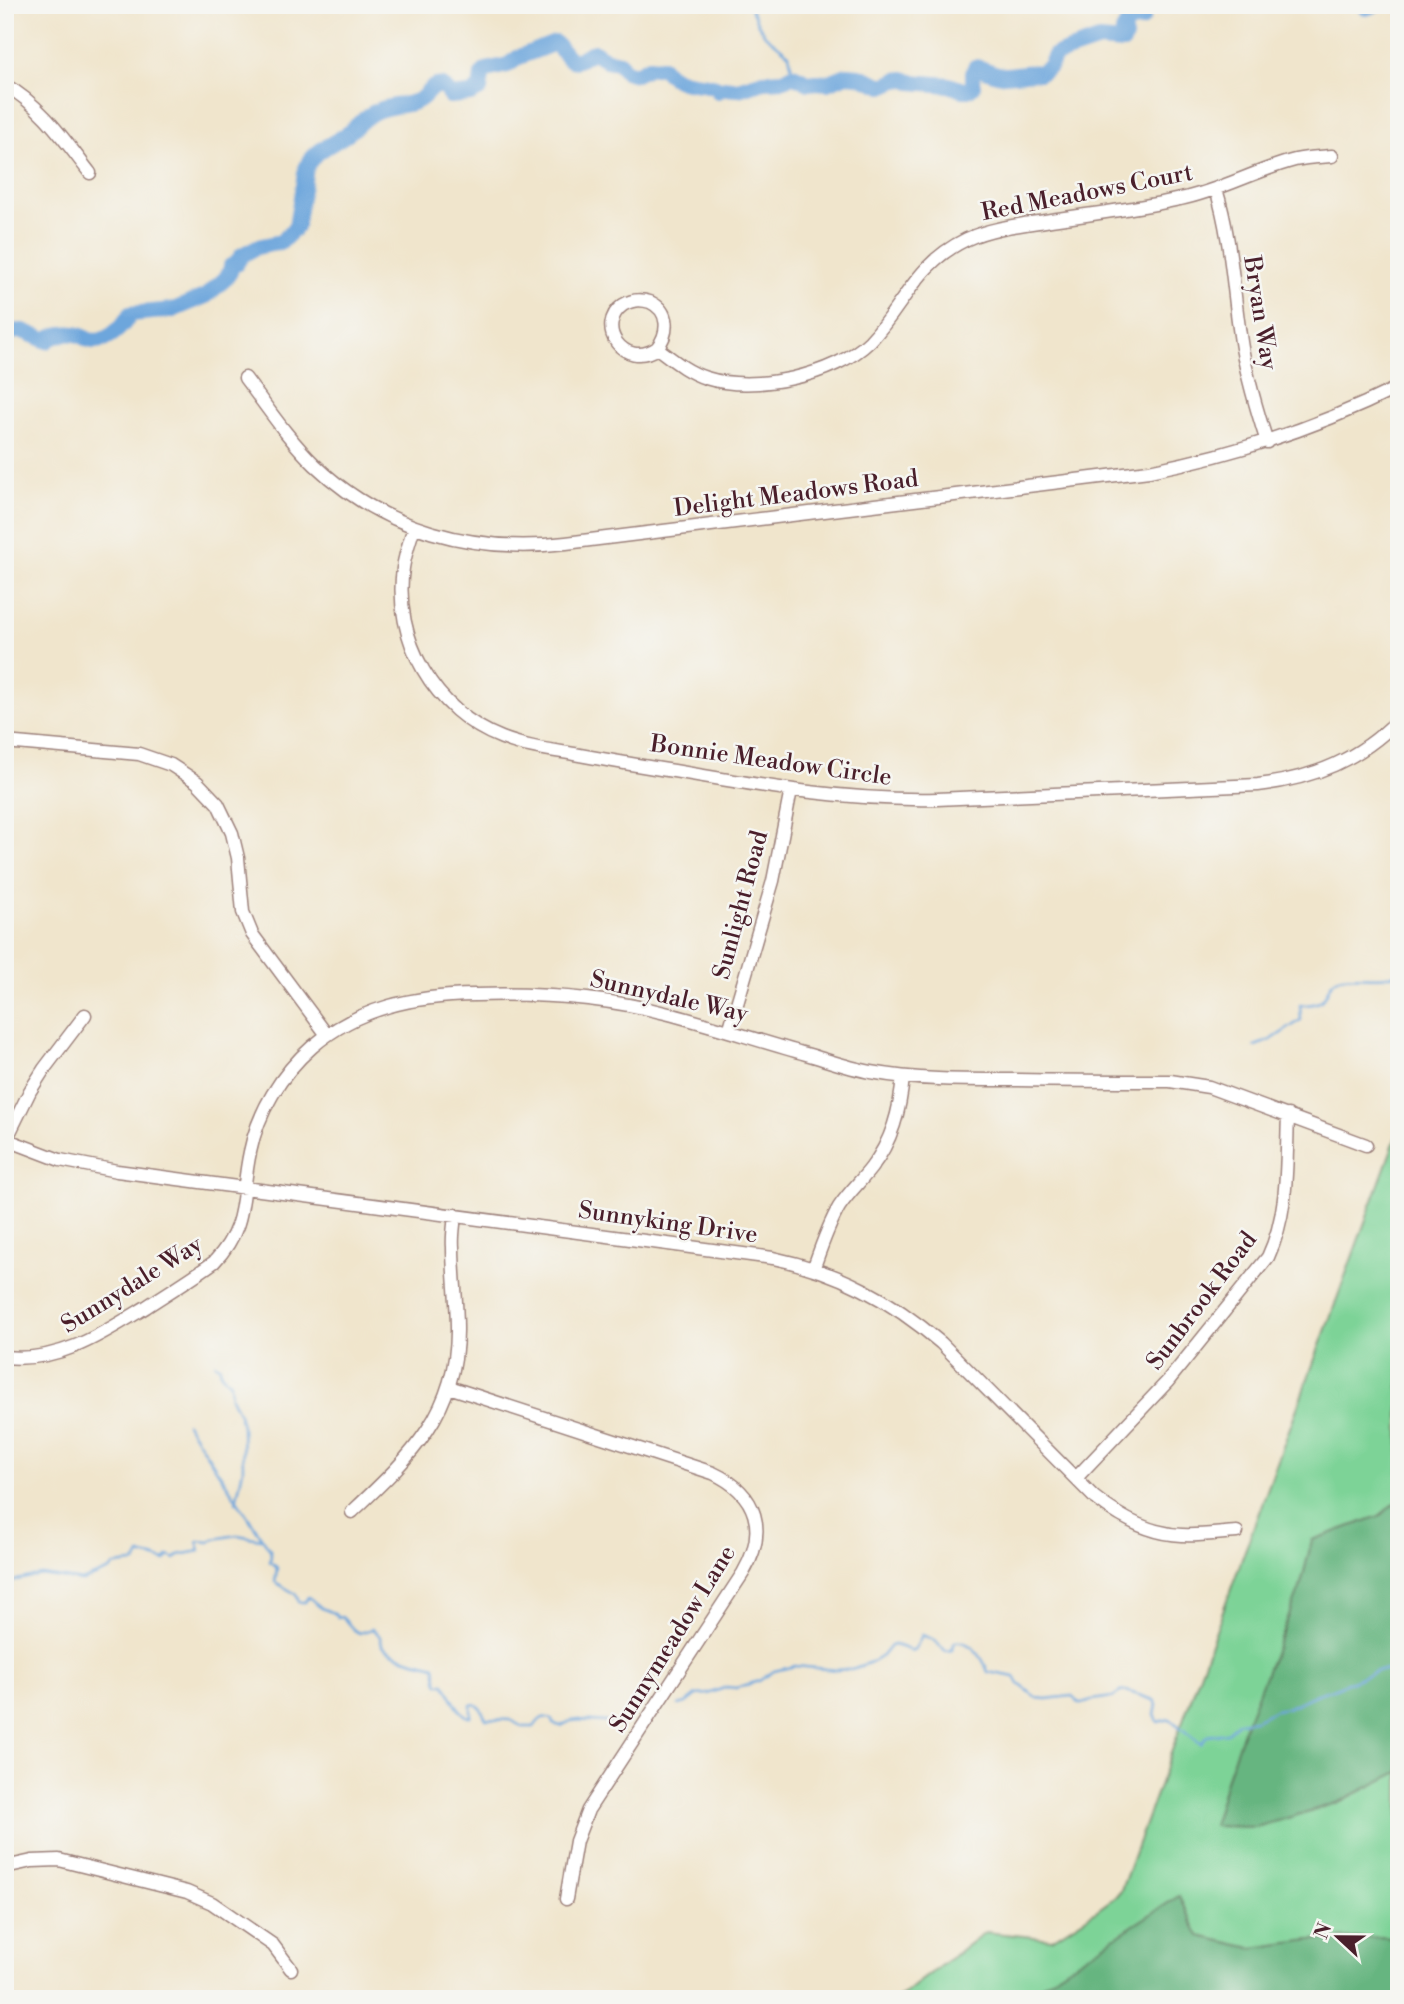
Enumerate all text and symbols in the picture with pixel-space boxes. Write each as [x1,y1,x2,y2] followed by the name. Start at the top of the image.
[979,158,1196,228] street label: Red Meadows Court
[1236,253,1284,372] street label: Bryan Way
[672,464,920,524] street label: Delight Meadows Road
[647,729,894,793] street label: Bonnie Meadow Circle
[707,827,775,983] street label: Sunlight Road
[587,964,751,1030] street label: Sunnydale Way
[576,1196,760,1250] street label: Sunnyking Drive
[1140,1226,1264,1376] street label: Sunbrook Road
[56,1229,208,1340] street label: Sunnydale Way
[603,1540,743,1738] street label: Sunnymeadow Lane
[1302,1902,1372,1972] north arrow
[1309,1920,1337,1942] text: N

